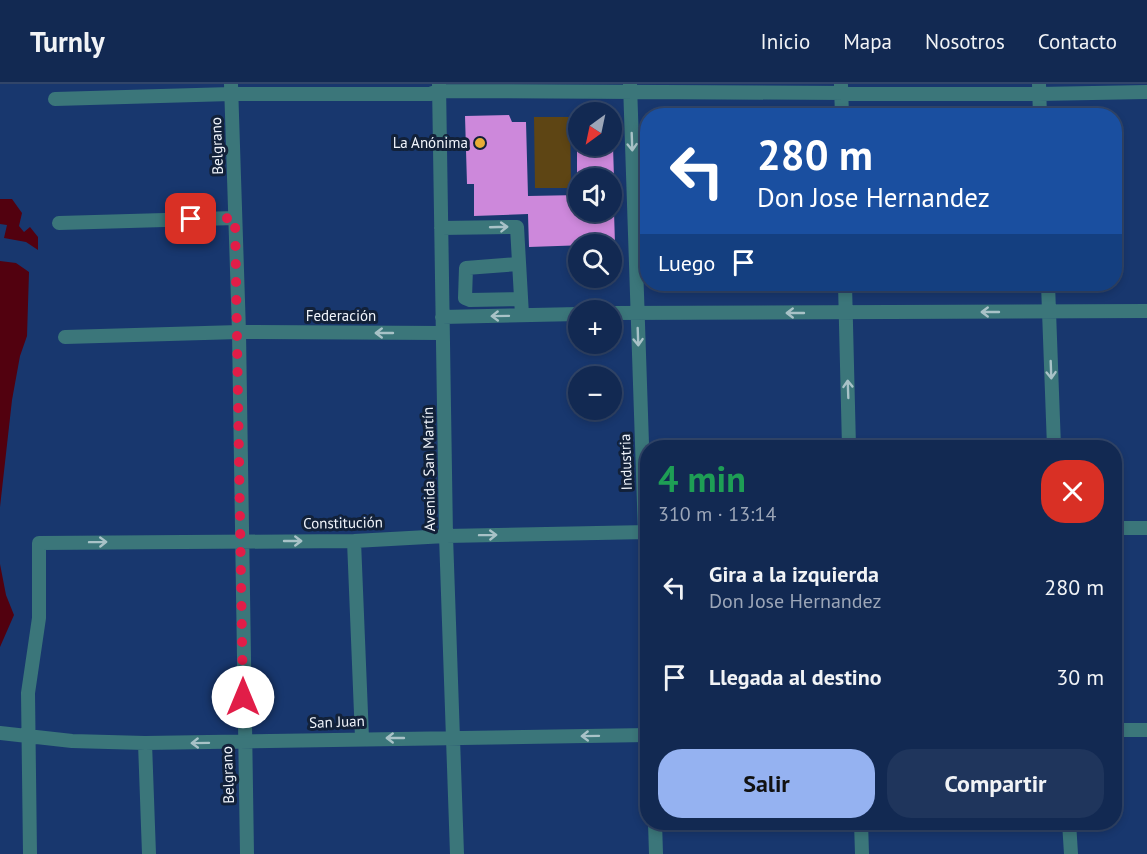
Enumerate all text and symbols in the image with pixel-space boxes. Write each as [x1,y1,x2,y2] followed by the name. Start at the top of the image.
[30,23,105,60] text: Turnly
[761,28,810,55] text: Inicio
[843,28,892,55] text: Mapa
[925,28,1005,55] text: Nosotros
[1038,28,1117,55] text: Contacto
[568,102,622,156] north arrow
[568,102,622,420] map controls
[206,117,227,175] street label: Belgrano
[757,127,873,182] text: 280 m
[626,132,637,152] one-way arrow
[658,132,736,210] icon: left
[393,133,468,152] place label: La Anónima
[473,136,487,150] marker: La Anónima
[568,168,622,222] button: sound
[757,180,990,214] text: Don Jose Hernandez
[165,193,216,244] pin
[174,202,207,235] icon: arrive
[489,222,509,233] one-way arrow
[568,234,622,288] button: search
[727,246,760,279] icon: arrive
[658,249,715,277] text: Luego
[568,300,622,354] button: +
[306,306,376,325] street label: Federación
[981,306,1001,318] one-way arrow
[786,307,806,319] one-way arrow
[490,310,510,321] one-way arrow
[374,327,394,339] one-way arrow
[632,327,644,347] one-way arrow
[1045,360,1057,380] one-way arrow
[568,366,622,420] button: −
[842,379,853,399] one-way arrow
[418,407,439,531] street label: Avenida San Martín
[615,433,636,491] street label: Industria
[658,455,746,502] text: 4 min
[1041,460,1104,523] button: close
[658,501,776,527] text: 310 m · 13:14
[303,512,383,533] street label: Constitución
[477,529,497,541] one-way arrow
[282,535,302,547] one-way arrow
[87,536,107,548] one-way arrow
[709,560,879,588] text: Gira a la izquierda
[658,571,691,604] icon: left
[1044,573,1104,601] text: 280 m
[709,588,881,614] text: Don Jose Hernandez
[658,661,691,694] icon: arrive
[709,663,882,691] text: Llegada al destino
[1056,663,1104,691] text: 30 m
[211,665,275,729] position arrow
[309,711,365,732] street label: San Juan
[580,730,600,741] one-way arrow
[385,732,405,744] one-way arrow
[190,737,210,748] one-way arrow
[217,746,238,804] street label: Belgrano
[658,749,875,818] button: Salir
[887,749,1104,818] button: Compartir

